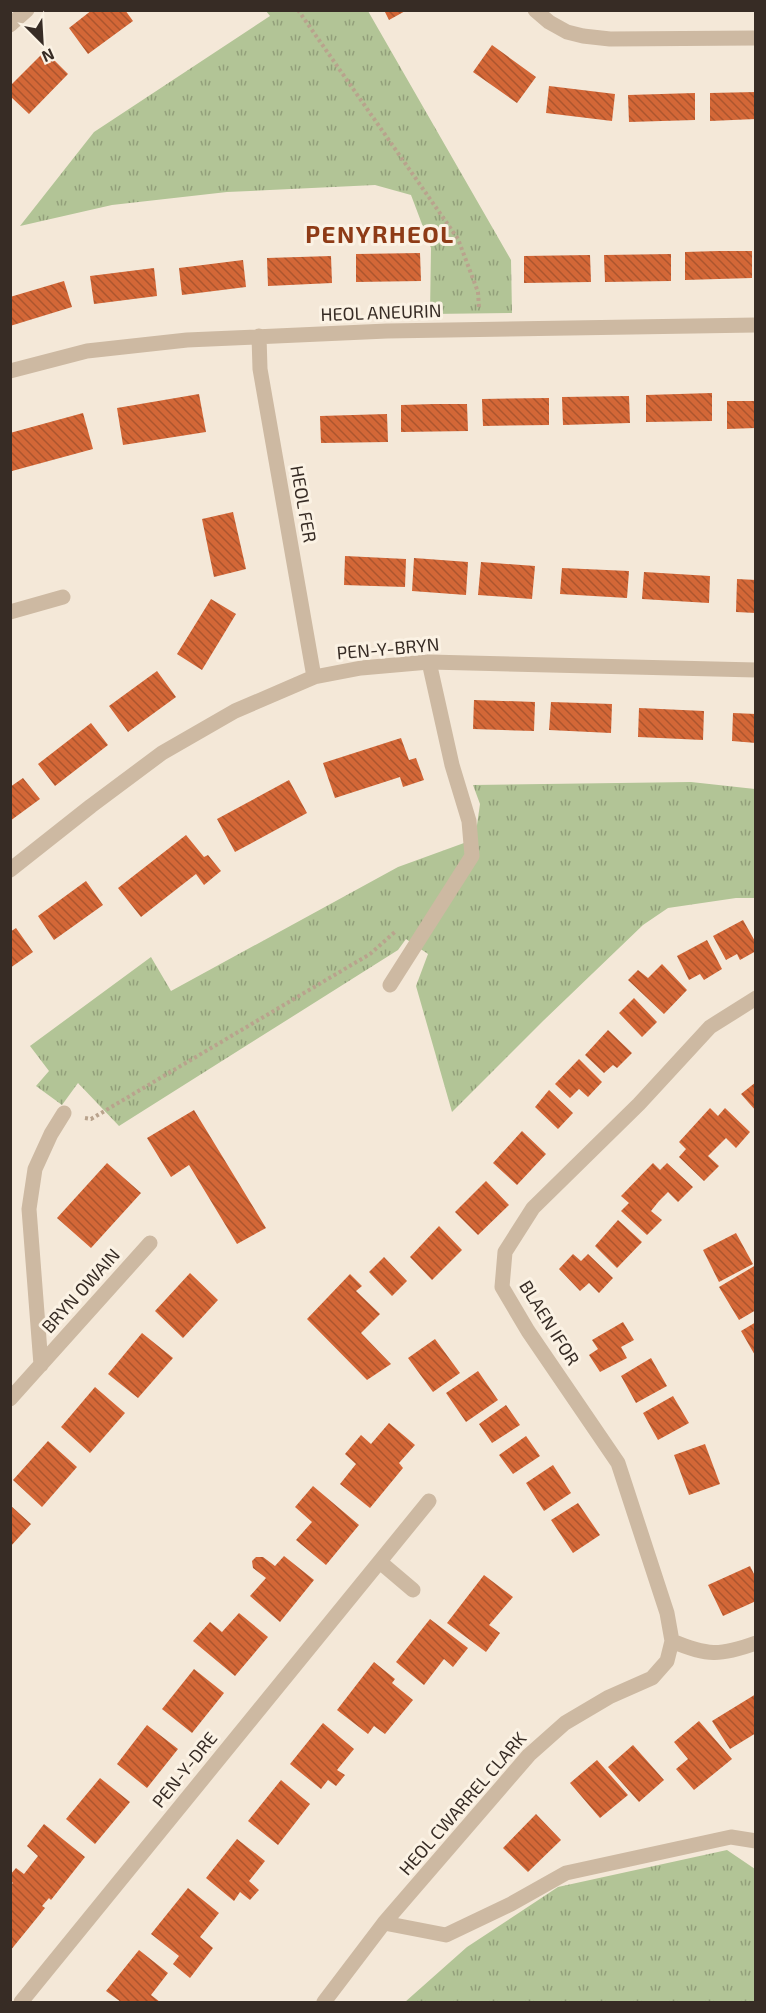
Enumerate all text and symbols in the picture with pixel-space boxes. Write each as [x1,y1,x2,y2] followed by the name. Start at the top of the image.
[12,12,72,72] north arrow
[39,45,57,67] text: N
[305,219,455,248] district label: PENYRHEOL
[320,299,442,325] street label: HEOL ANEURIN
[286,464,322,544] street label: HEOL FER
[336,633,440,663] street label: PEN-Y-BRYN
[37,1243,124,1337] street label: BRYN OWAIN
[515,1276,585,1369] street label: BLAEN IFOR
[147,1727,221,1812] street label: PEN-Y-DRE
[394,1727,531,1879] street label: HEOL CWARREL CLARK

